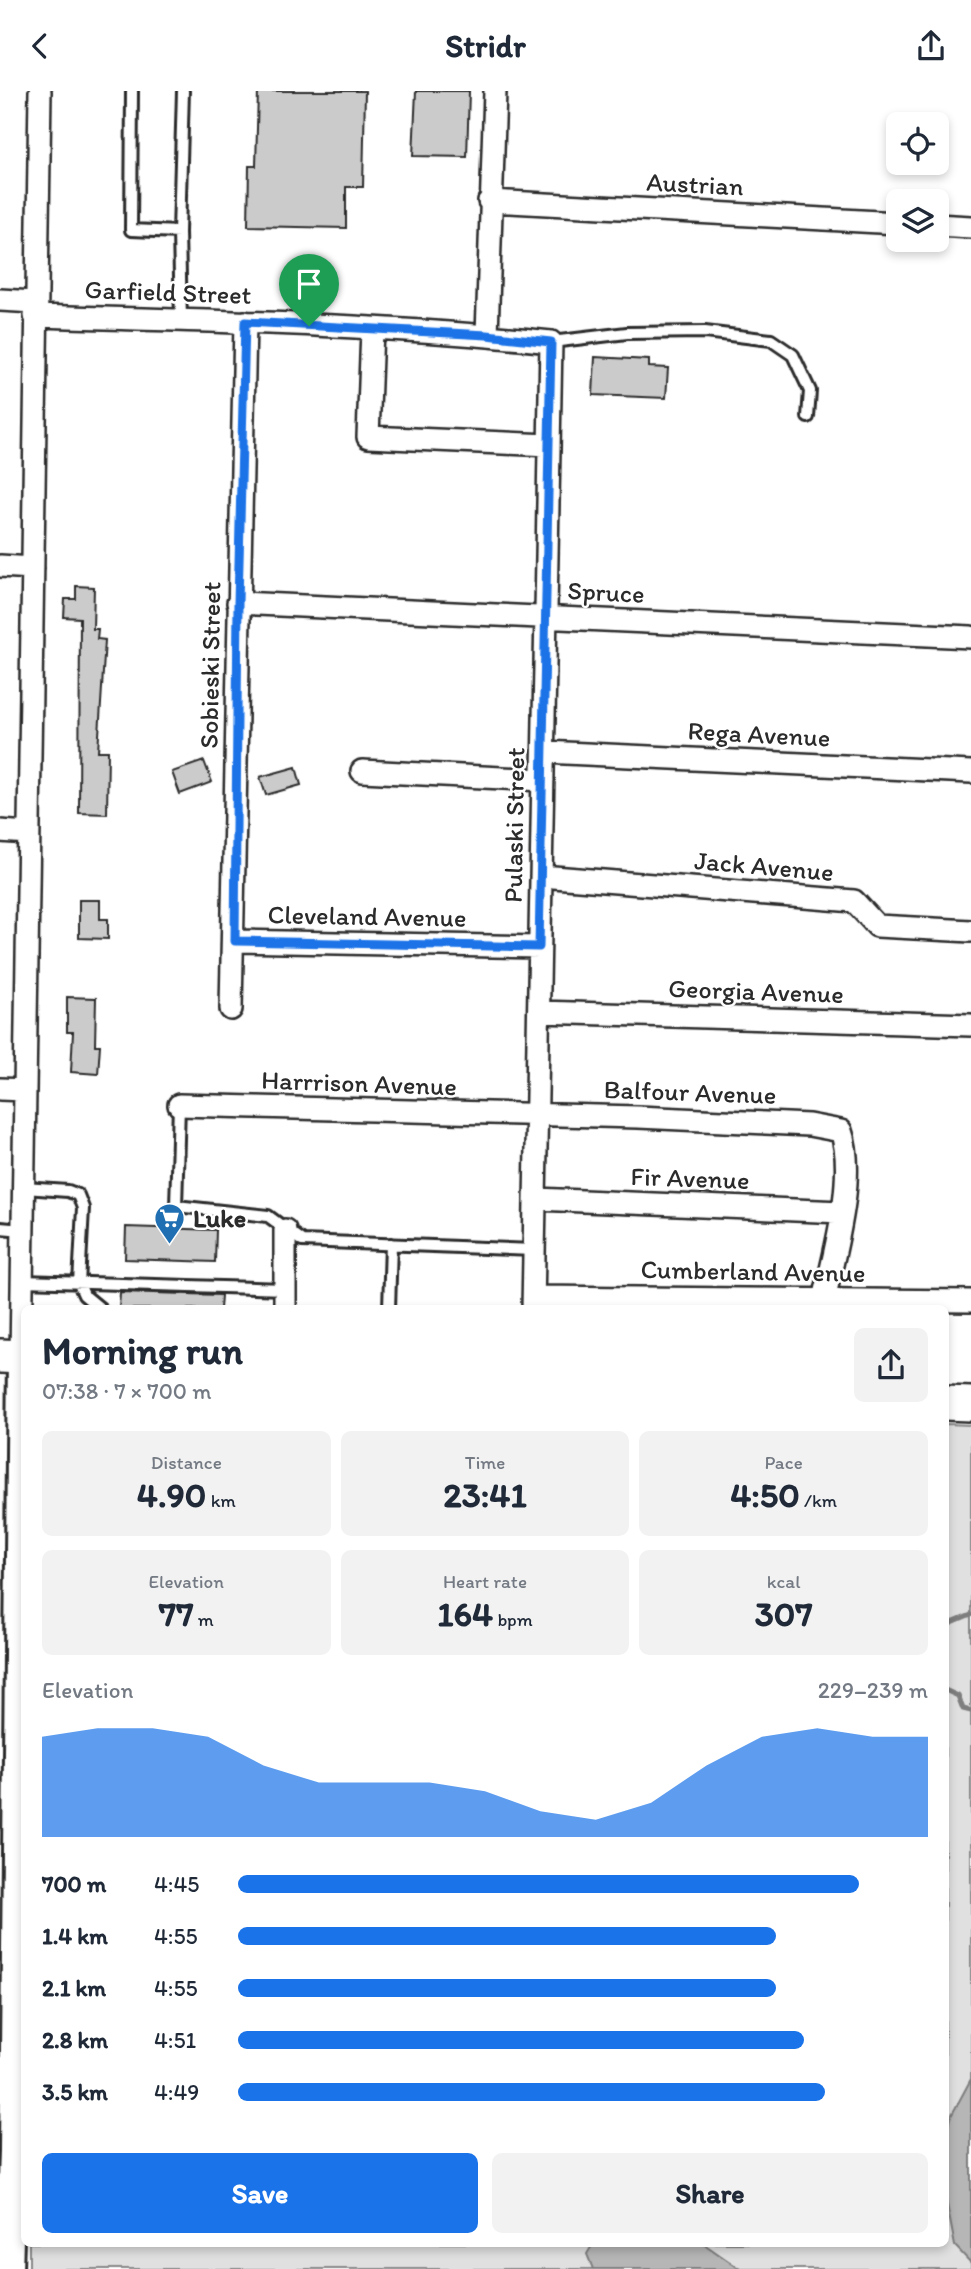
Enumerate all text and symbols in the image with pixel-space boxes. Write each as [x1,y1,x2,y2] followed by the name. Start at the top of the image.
[21,27,59,65] icon: back
[445,27,526,65] text: Stridr
[912,27,950,65] icon: share
[886,112,949,252] map controls
[886,112,949,175] button: locate
[646,165,745,203] street label: Austrian
[886,189,949,252] button: layers
[279,254,339,326] pin
[290,265,328,303] icon: arrive
[84,273,252,311] street label: Garfield Street
[567,574,645,610] street label: Spruce
[193,581,227,749] street label: Sobieski Street
[687,714,831,754] street label: Rega Avenue
[497,747,531,903] street label: Pulaski Street
[693,844,835,888] street label: Jack Avenue
[267,898,467,934] street label: Cleveland Avenue
[668,972,844,1010] street label: Georgia Avenue
[261,1064,457,1102] street label: Harrrison Avenue
[603,1073,777,1111] street label: Balfour Avenue
[630,1160,750,1196] street label: Fir Avenue
[153,1201,187,1245] supermarket icon: Luke
[193,1202,246,1234] place label: Luke
[640,1253,866,1289] street label: Cumberland Avenue
[42,1328,243,1374] text: Morning run
[854,1328,928,1402] button: share
[42,1377,212,1405] text: 07:38 · 7 × 700 m
[151,1451,222,1474] text: Distance
[465,1451,505,1474] text: Time
[765,1451,803,1474] text: Pace
[137,1474,206,1516] text: 4.90
[443,1474,527,1516] text: 23:41
[730,1474,800,1516] text: 4:50
[206,1489,236,1512] text: km
[800,1489,837,1512] text: /km
[149,1570,224,1593] text: Elevation
[443,1570,527,1593] text: Heart rate
[767,1570,801,1593] text: kcal
[159,1593,194,1635] text: 77
[437,1593,493,1635] text: 164
[755,1593,813,1635] text: 307
[194,1608,214,1631] text: m
[493,1608,533,1631] text: bpm
[42,1676,133,1704] text: Elevation
[818,1676,928,1704] text: 229–239 m
[42,1870,106,1898] text: 700 m
[154,1870,199,1898] text: 4:45
[42,1922,108,1950] text: 1.4 km
[154,1922,198,1950] text: 4:55
[42,1974,106,2002] text: 2.1 km
[154,1974,198,2002] text: 4:55
[42,2026,108,2054] text: 2.8 km
[154,2026,196,2054] text: 4:51
[42,2078,108,2106] text: 3.5 km
[154,2078,199,2106] text: 4:49
[42,2153,478,2233] button: Save
[492,2153,928,2233] button: Share

